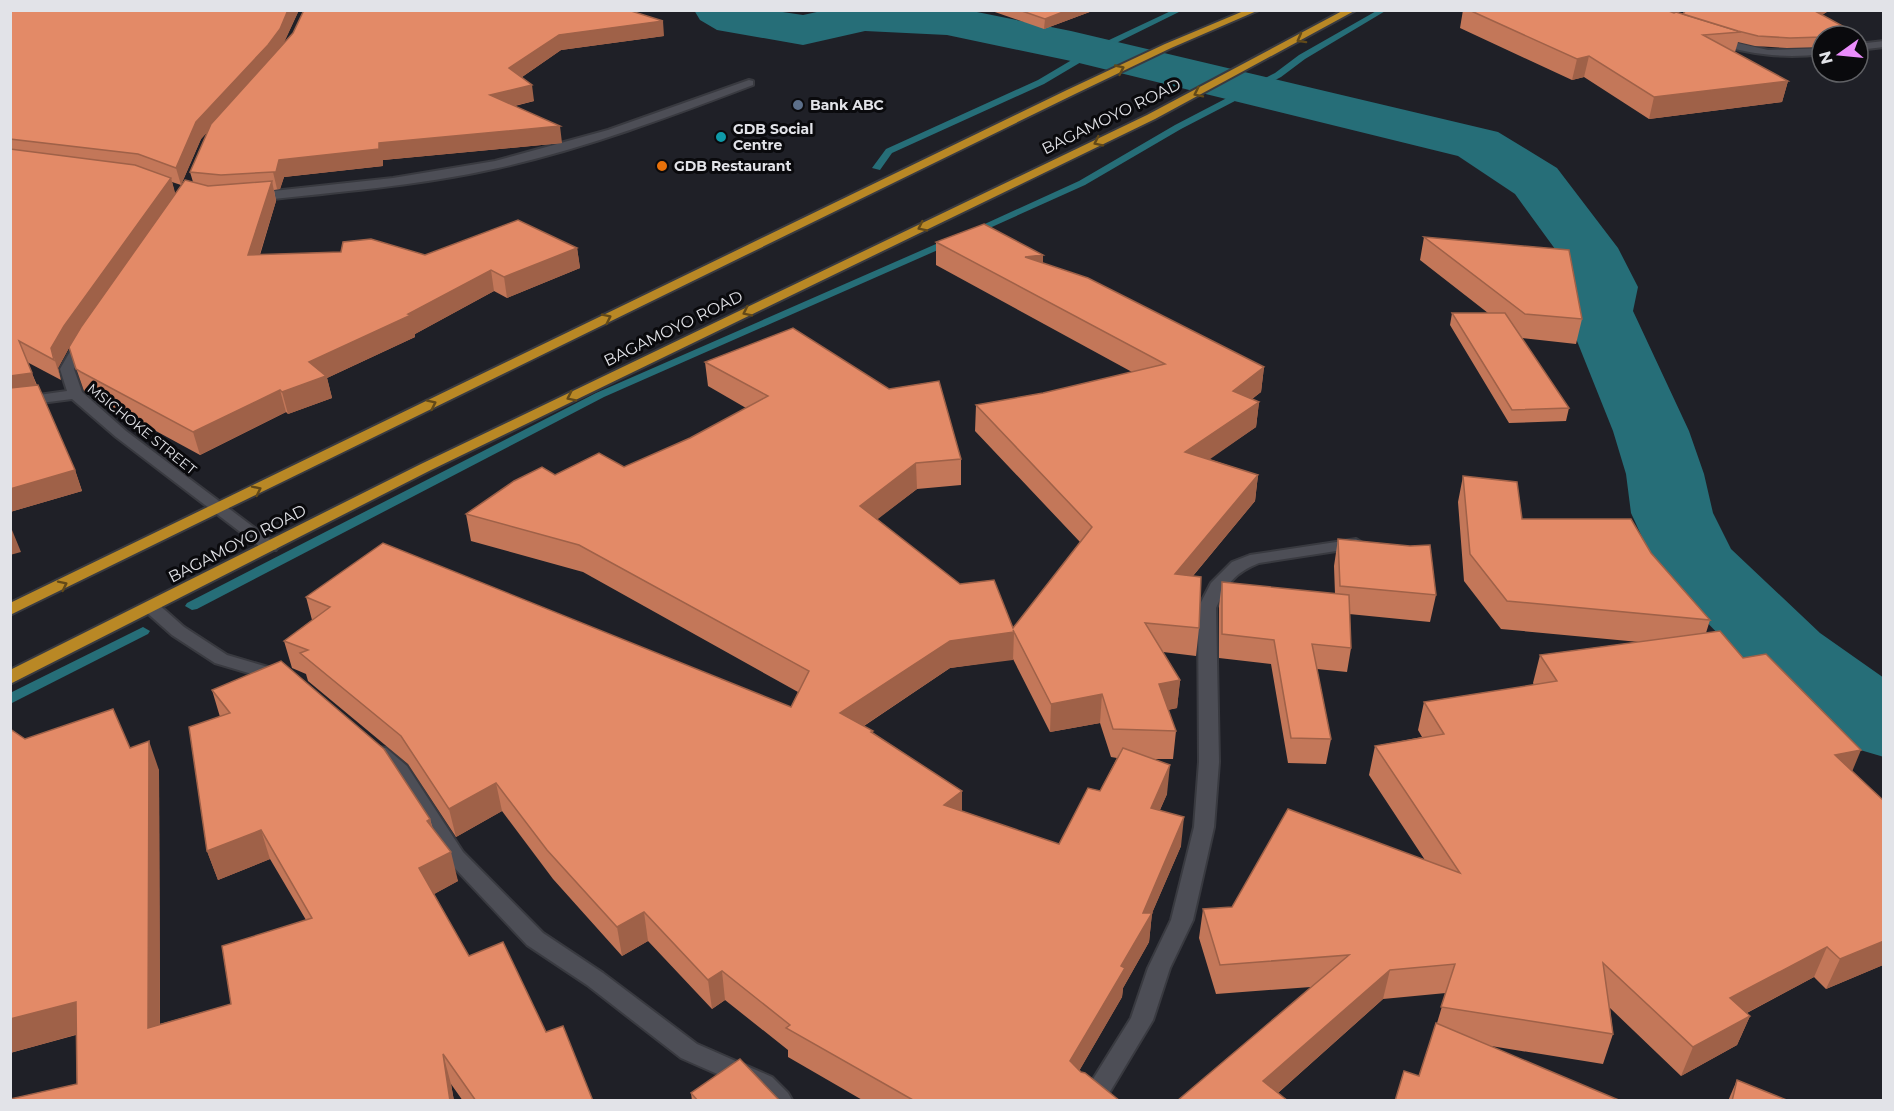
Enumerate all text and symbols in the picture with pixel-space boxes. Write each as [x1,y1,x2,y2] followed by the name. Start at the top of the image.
[1810,24,1870,84] north arrow
[1296,31,1307,43] one-way arrow
[1815,49,1837,66] text: N
[1113,65,1124,77] one-way arrow
[1039,75,1184,158] street label: BAGAMOYO ROAD
[1193,86,1204,97] one-way arrow
[810,96,884,114] place label: Bank ABC
[791,98,805,112] marker: Bank ABC
[733,120,813,154] place label: GDB Social Centre
[714,130,728,144] marker: GDB Social Centre
[1093,135,1104,146] one-way arrow
[674,157,792,175] place label: GDB Restaurant
[655,159,669,173] marker: GDB Restaurant
[918,220,929,231] one-way arrow
[601,287,746,370] street label: BAGAMOYO ROAD
[742,305,753,316] one-way arrow
[601,314,612,326] one-way arrow
[84,379,200,479] street label: MSICHOKE STREET
[567,390,578,401] one-way arrow
[426,399,437,411] one-way arrow
[251,485,262,497] one-way arrow
[165,500,309,586] street label: BAGAMOYO ROAD
[57,580,68,592] one-way arrow

